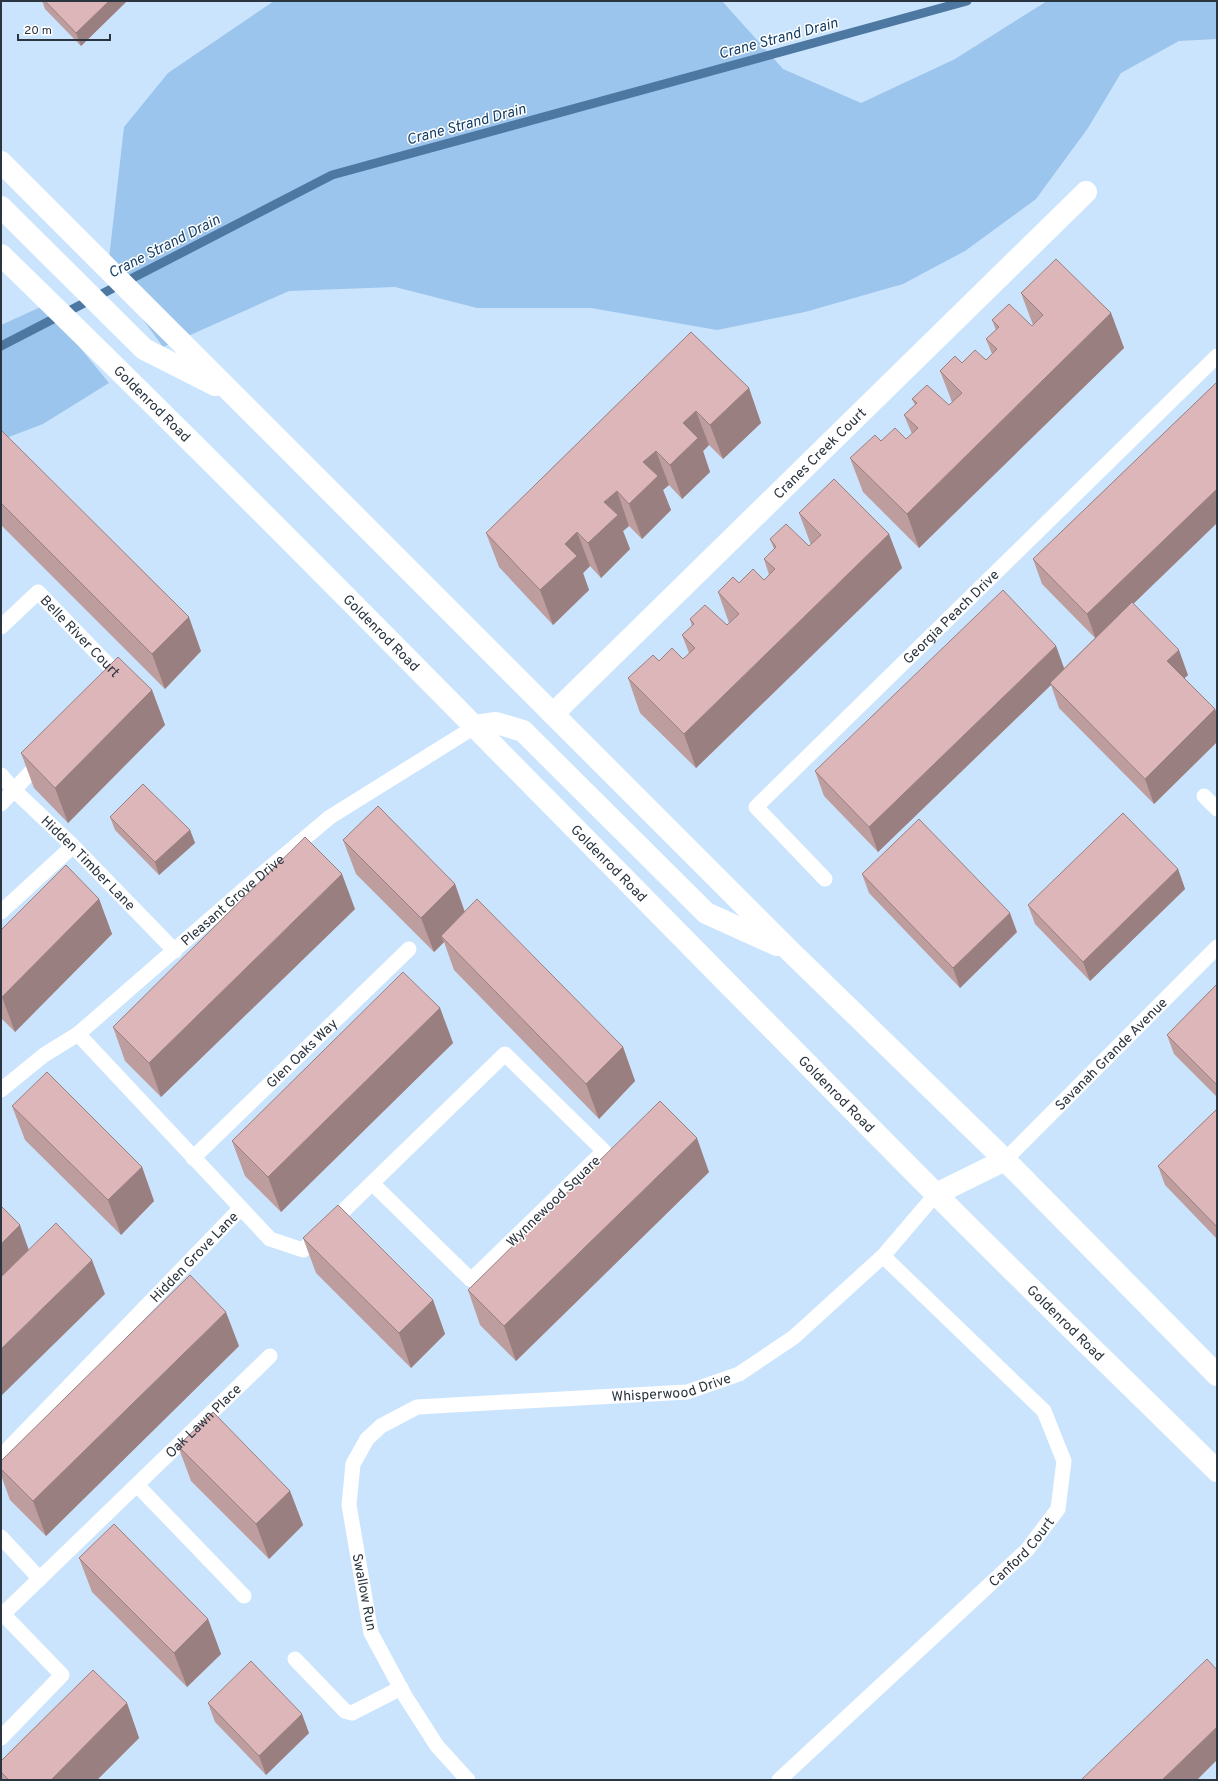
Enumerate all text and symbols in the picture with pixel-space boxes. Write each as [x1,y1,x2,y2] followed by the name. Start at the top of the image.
[717,14,840,65] water label: Crane Strand Drain
[18,16,110,42] scale bar
[24,23,52,39] text: 20 m
[405,100,528,151] water label: Crane Strand Drain
[106,211,224,284] water label: Crane Strand Drain
[109,363,193,446] street label: Goldenrod Road
[771,405,871,503] street label: Cranes Creek Court
[900,567,1003,668] street label: Georgia Peach Drive
[36,592,123,682] street label: Belle River Court
[339,592,422,676] street label: Goldenrod Road
[37,813,138,915] street label: Hidden Timber Lane
[566,822,650,906] street label: Goldenrod Road
[178,852,289,950] street label: Pleasant Grove Drive
[1052,995,1172,1115] street label: Savanah Grande Avenue
[263,1016,342,1092] street label: Glen Oaks Way
[794,1053,877,1137] street label: Goldenrod Road
[504,1153,605,1251] street label: Wynnewood Square
[147,1209,243,1307] street label: Hidden Grove Lane
[1023,1282,1107,1365] street label: Goldenrod Road
[611,1370,734,1406] street label: Whisperwood Drive
[163,1381,246,1462] street label: Oak Lawn Place
[986,1515,1059,1591] street label: Canford Court
[348,1552,379,1632] street label: Swallow Run

